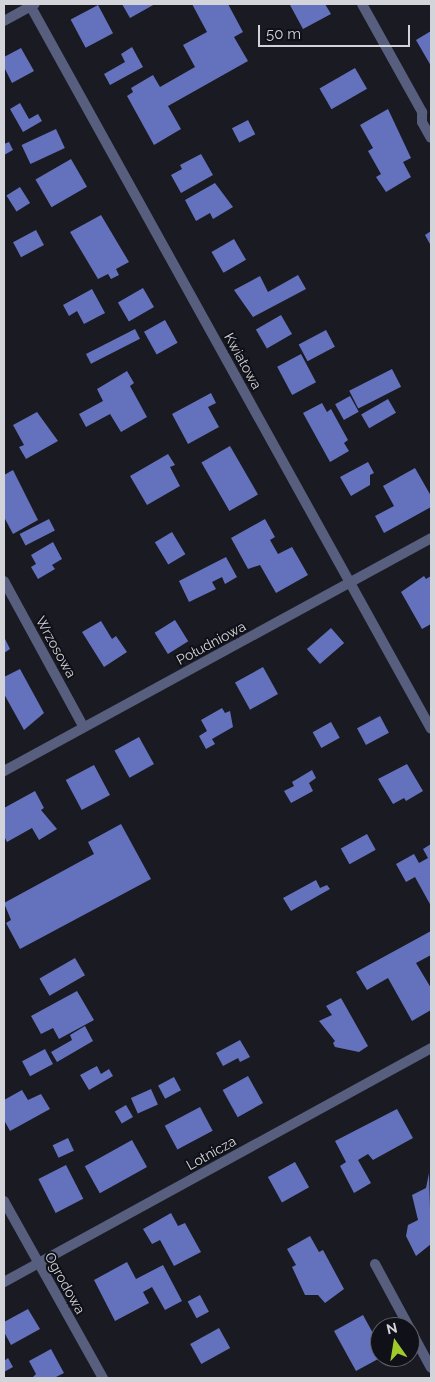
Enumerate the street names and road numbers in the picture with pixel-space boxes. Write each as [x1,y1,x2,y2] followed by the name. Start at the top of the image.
[221,330,265,392] street label: Kwiatowa
[32,613,80,681] street label: Wrzosowa
[173,618,249,668] street label: Południowa
[183,1132,239,1174] street label: Lotnicza
[41,1249,89,1317] street label: Ogrodowa

